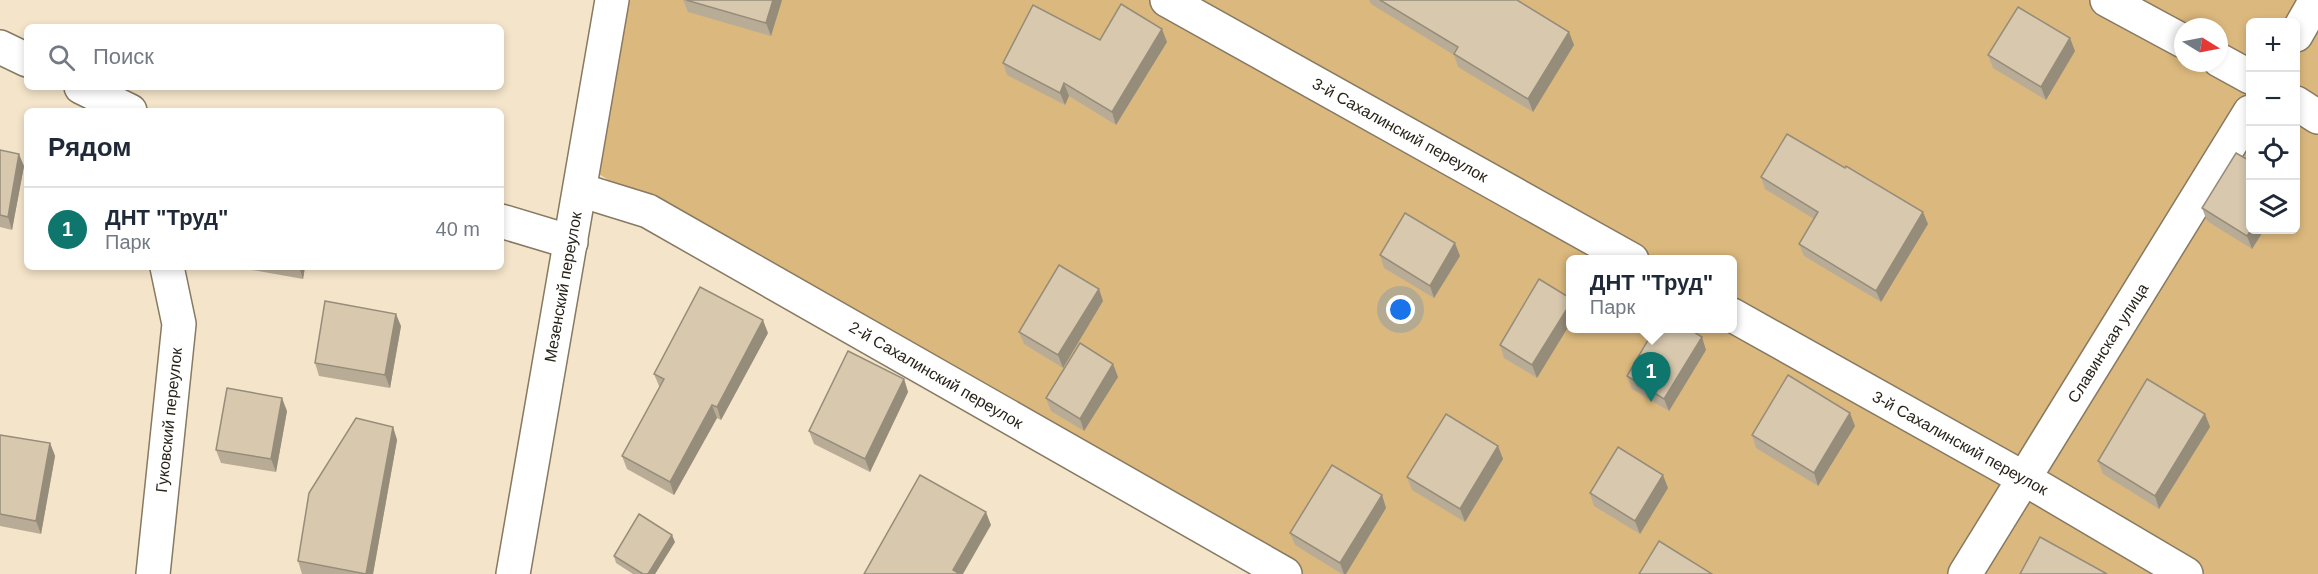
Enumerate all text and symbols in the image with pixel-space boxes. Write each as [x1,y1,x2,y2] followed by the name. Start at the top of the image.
[2174,18,2228,72] north arrow
[2246,18,2300,234] map controls
[2246,18,2300,72] button: +
[24,24,504,90] search box
[45,41,78,74] icon: search
[93,44,154,69] text: Поиск
[2246,72,2300,126] button: −
[1309,75,1491,186] street label: 3-й Сахалинский переулок
[2246,126,2300,180] button: locate
[48,132,131,162] text: Рядом
[2246,180,2300,234] button: layers
[105,205,228,230] text: ДНТ "Труд"
[541,209,585,364] street label: Мезенский переулок
[62,218,73,240] text: 1
[436,218,480,240] text: 40 m
[105,231,150,253] text: Парк
[1566,255,1737,333] popup
[1590,270,1713,295] text: ДНТ "Труд"
[2064,280,2152,406] street label: Славинская улица
[1386,295,1415,324] your location
[1590,296,1635,318] text: Парк
[846,318,1027,432] street label: 2-й Сахалинский переулок
[153,346,185,493] street label: Гуковский переулок
[1632,352,1670,402] pin: 1
[1869,388,2051,499] street label: 3-й Сахалинский переулок

